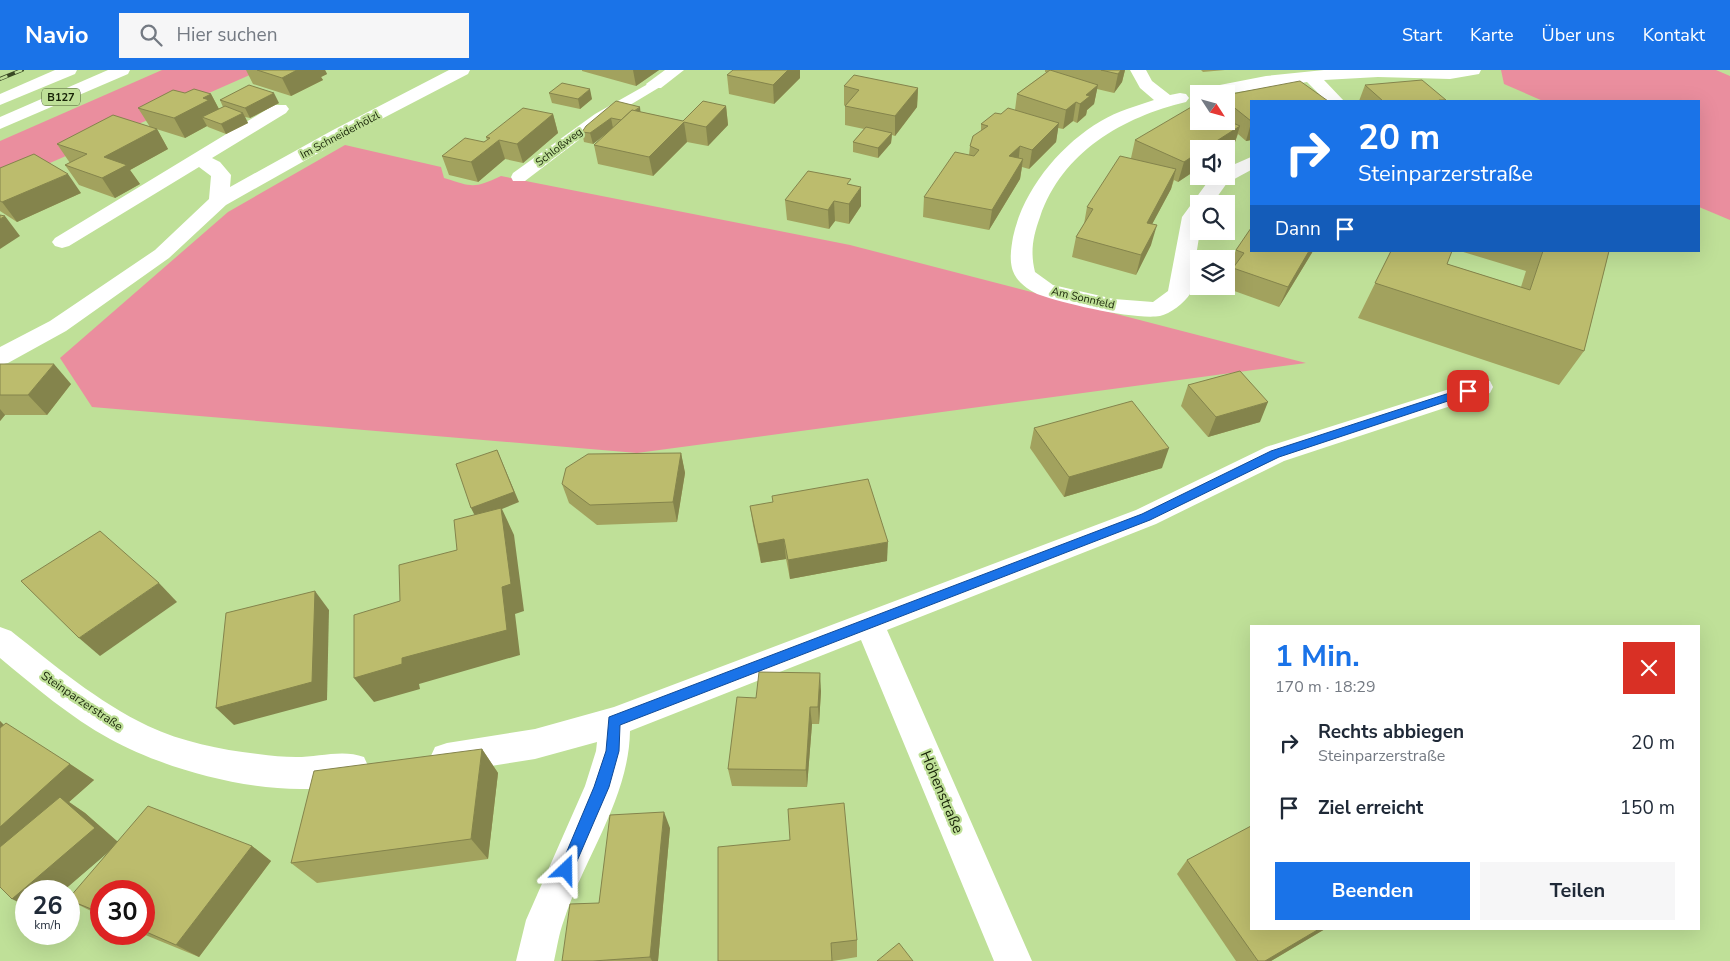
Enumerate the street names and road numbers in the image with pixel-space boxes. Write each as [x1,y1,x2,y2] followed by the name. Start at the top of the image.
[42,88,80,106] road number: B127
[298,107,383,162] street label: Im Schneiderhölzl
[532,124,586,170] street label: Schloßweg
[1050,283,1116,313] street label: Am Sonnfeld
[38,668,126,734] street label: Steinparzerstraße
[916,748,968,836] street label: Höhenstraße

